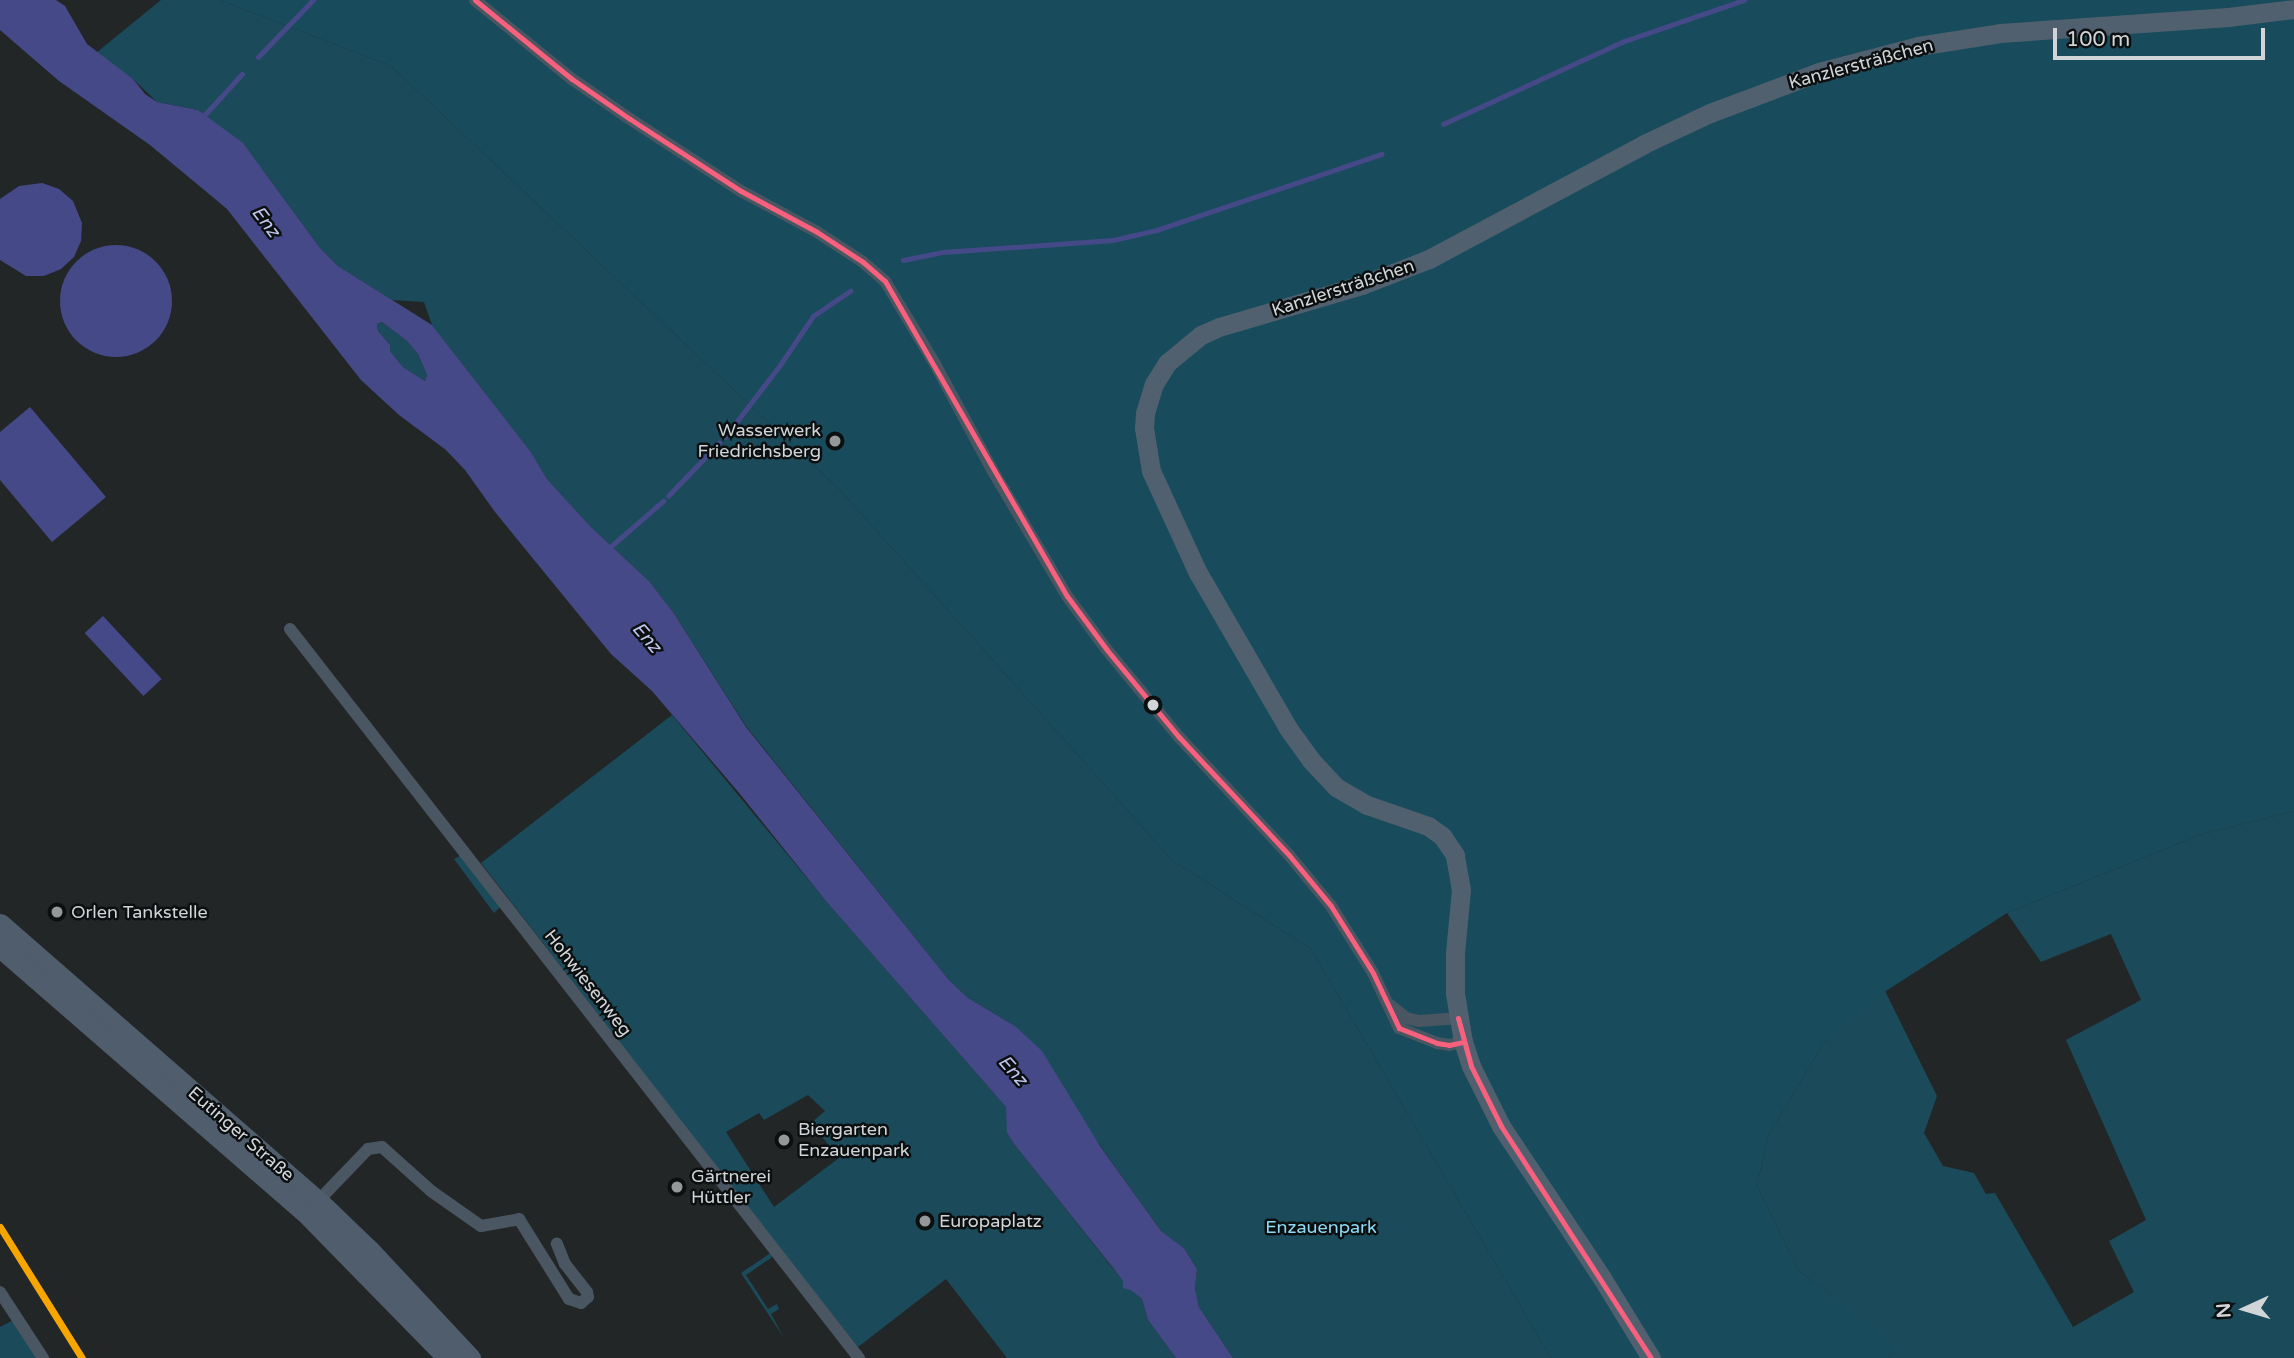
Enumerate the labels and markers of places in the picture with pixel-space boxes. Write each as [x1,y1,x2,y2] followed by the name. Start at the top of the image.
[698,420,821,462] place label: Wasserwerk Friedrichsberg
[827,433,843,449] marker: Wasserwerk Friedrichsberg
[1146,698,1160,712] unlabelled marker
[71,901,208,923] place label: Orlen Tankstelle
[49,904,65,920] marker: Orlen Tankstelle
[798,1119,910,1162] place label: Biergarten Enzauenpark
[776,1132,792,1148] marker: Biergarten Enzauenpark
[691,1166,771,1208] place label: Gärtnerei Hüttler
[669,1179,685,1195] marker: Gärtnerei Hüttler
[939,1210,1042,1232] place label: Europaplatz
[917,1213,933,1229] marker: Europaplatz

